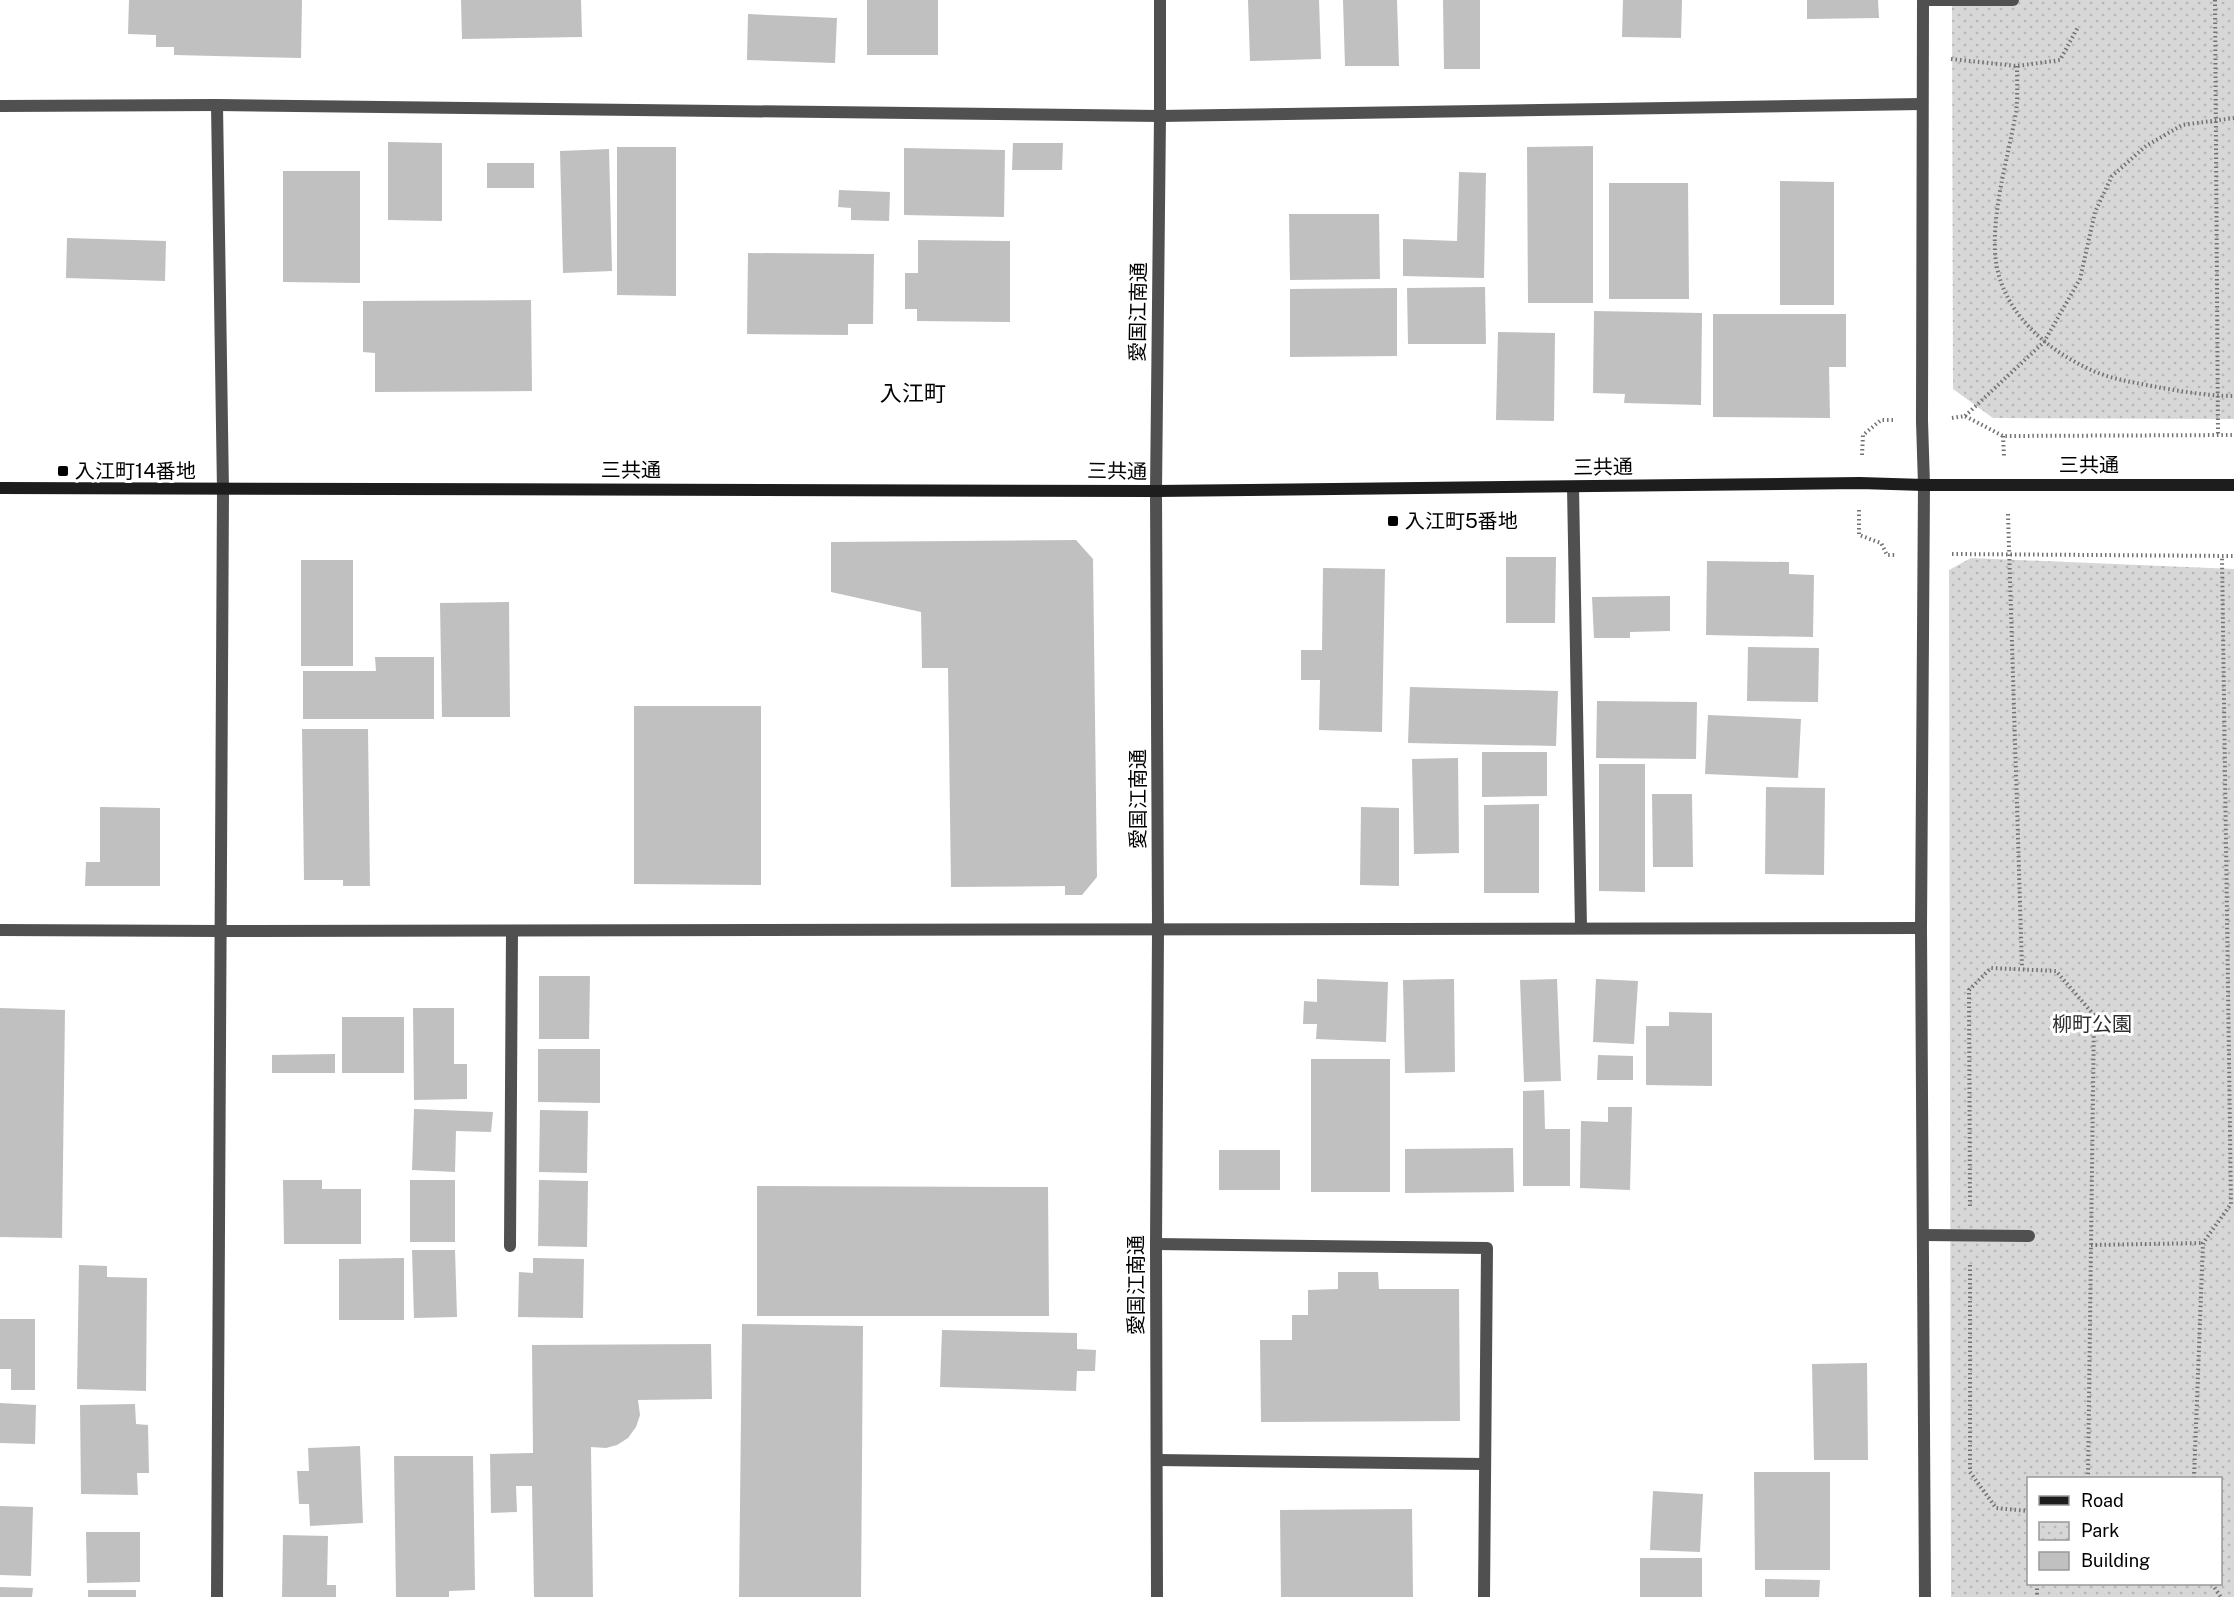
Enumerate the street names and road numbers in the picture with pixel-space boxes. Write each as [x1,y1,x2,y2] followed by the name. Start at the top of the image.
[1125,262,1151,362] street label: 愛国江南通
[2059,453,2119,477] street label: 三共通
[1573,454,1633,480] street label: 三共通
[601,458,661,482] street label: 三共通
[1087,458,1147,484] street label: 三共通
[1126,749,1150,849] street label: 愛国江南通
[1124,1235,1148,1335] street label: 愛国江南通

